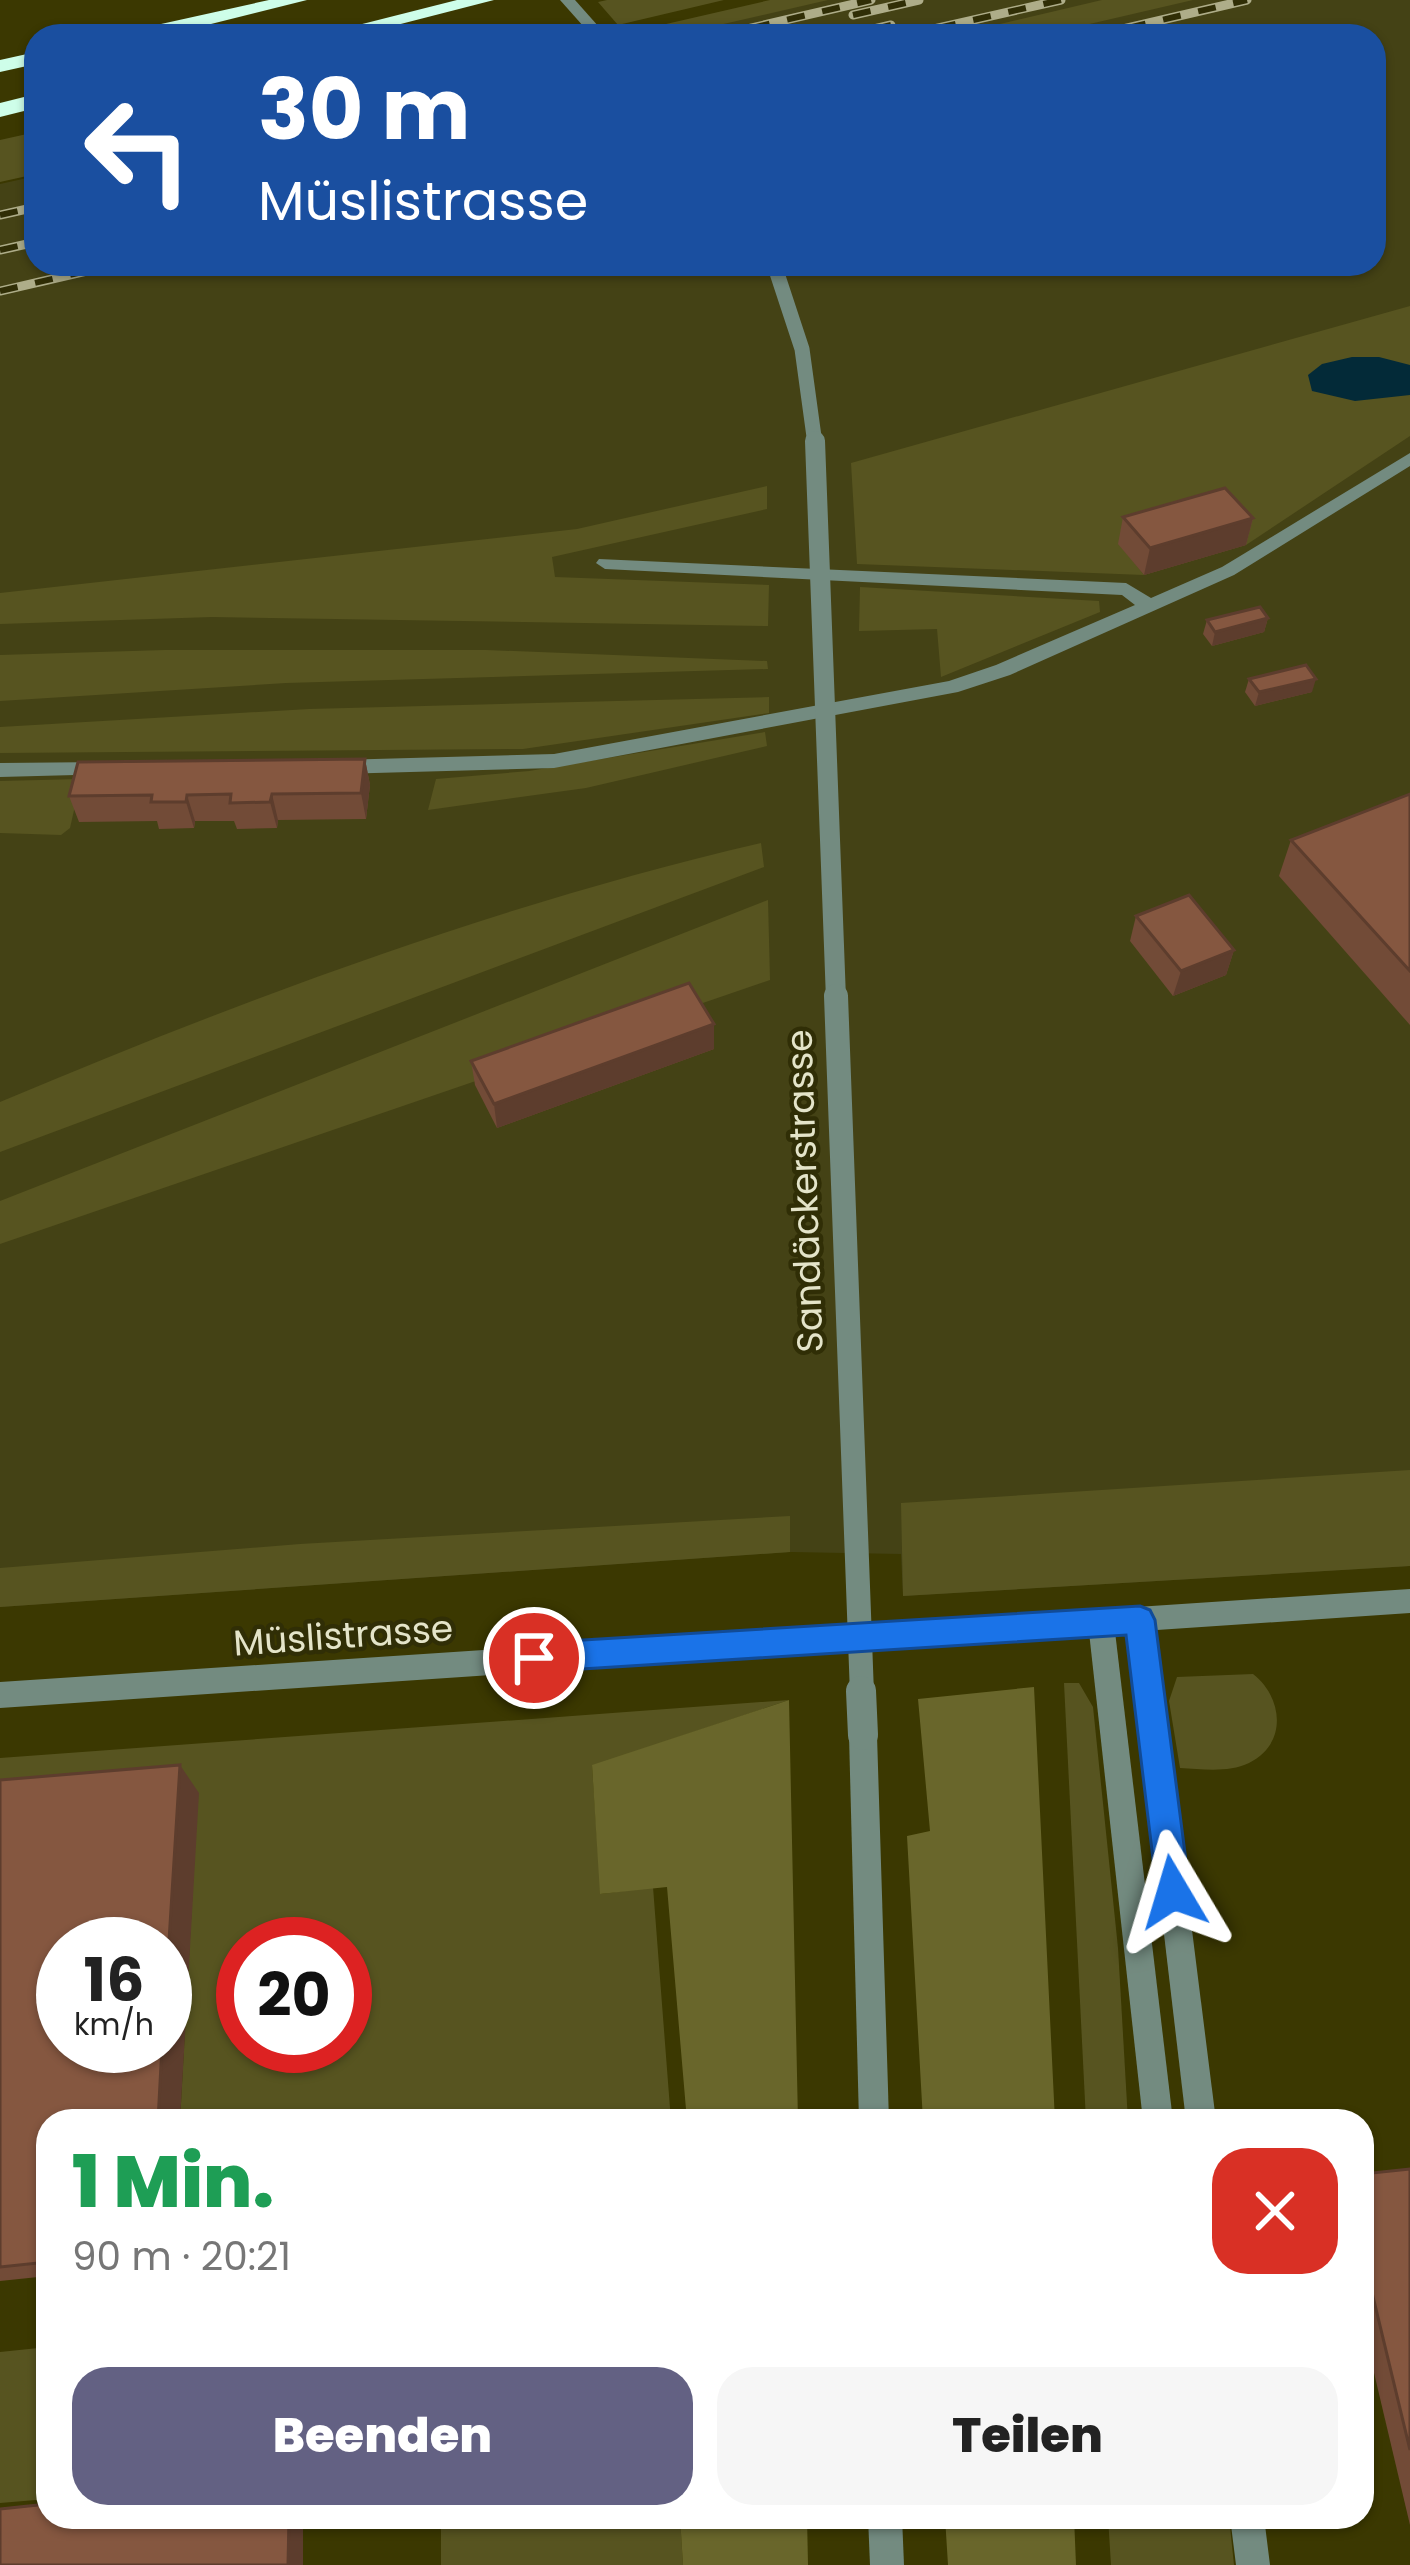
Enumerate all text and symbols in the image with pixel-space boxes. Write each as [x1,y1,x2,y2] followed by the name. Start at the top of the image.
[258,51,470,168] text: 30 m
[60,72,216,228] icon: left
[258,163,588,239] text: Müslistrasse
[773,1029,836,1353] street label: Sandäckerstrasse
[231,1602,455,1669] street label: Müslistrasse
[483,1607,585,1709] pin
[501,1625,567,1691] icon: arrive
[1110,1829,1236,1955] position arrow
[216,1917,372,2073] speed limit sign: 20
[84,1938,144,2022] text: 16
[74,2003,154,2046] text: km/h
[72,2131,274,2232] text: 1 Min.
[1212,2148,1338,2274] button: close
[72,2229,291,2284] text: 90 m · 20:21
[72,2367,693,2505] button: Beenden
[717,2367,1338,2505] button: Teilen

